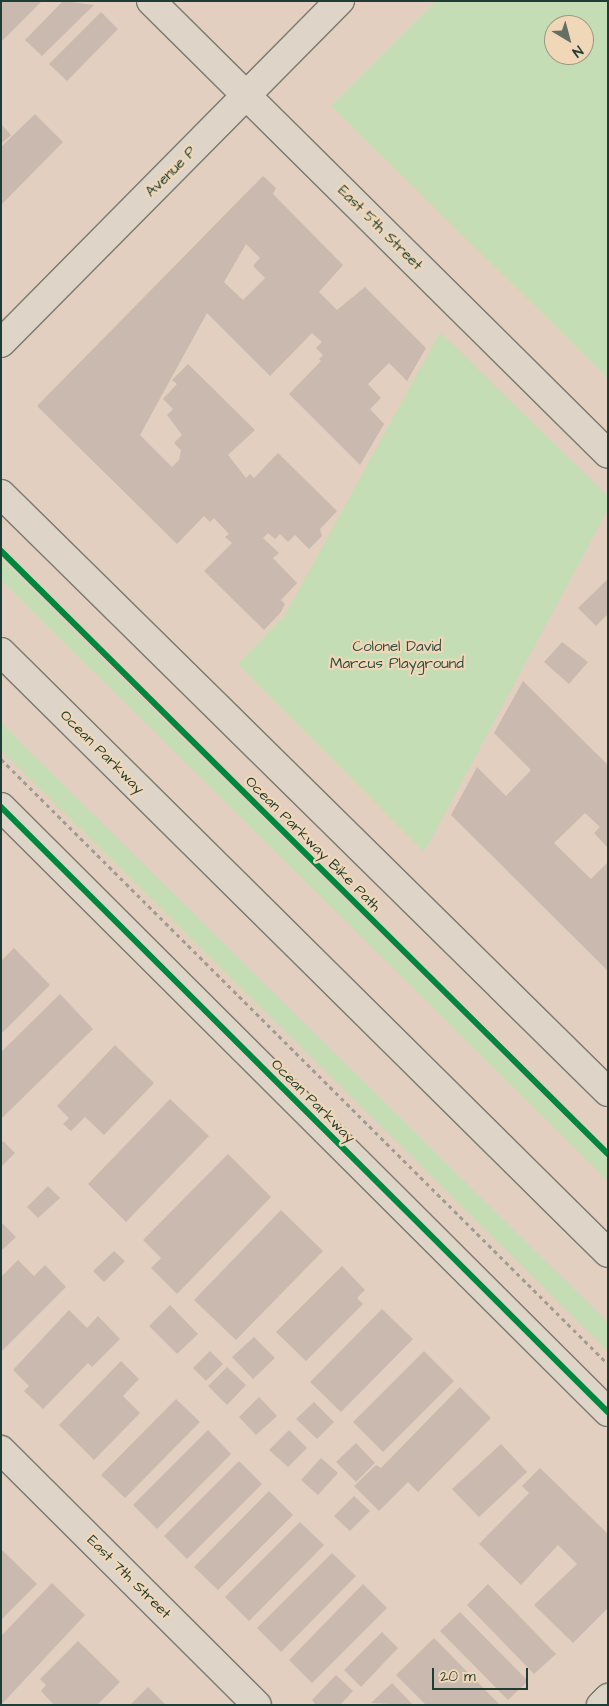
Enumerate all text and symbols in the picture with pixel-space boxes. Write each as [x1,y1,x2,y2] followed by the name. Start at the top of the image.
[544,15,594,65] north arrow
[568,41,587,62] text: N
[142,143,200,201] street label: Avenue P
[334,182,426,274] street label: East 5th Street
[330,637,464,672] park label: Colonel David Marcus Playground
[56,706,148,798] street label: Ocean Parkway
[241,772,385,916] street label: Ocean Parkway Bike Path
[267,1055,359,1147] street label: Ocean Parkway
[83,1531,175,1623] street label: East 7th Street
[434,1658,530,1690] scale bar
[440,1666,476,1687] text: 20 m

